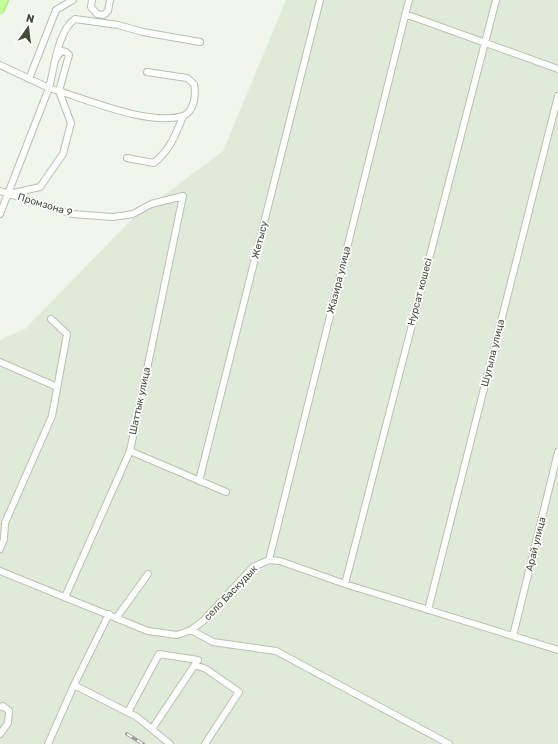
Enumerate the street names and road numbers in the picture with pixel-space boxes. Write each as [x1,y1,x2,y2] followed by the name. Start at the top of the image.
[16,191,74,219] street label: Промзона 9
[249,219,271,260] street label: Жетысу
[325,245,353,315] street label: Жазира улица
[405,257,435,327] street label: Нурсат кошесi
[479,318,507,388] street label: Шугыла улица
[127,366,153,436] street label: Шаттык улица
[523,516,549,572] street label: Арай улица
[202,563,261,623] street label: село Баскудык

